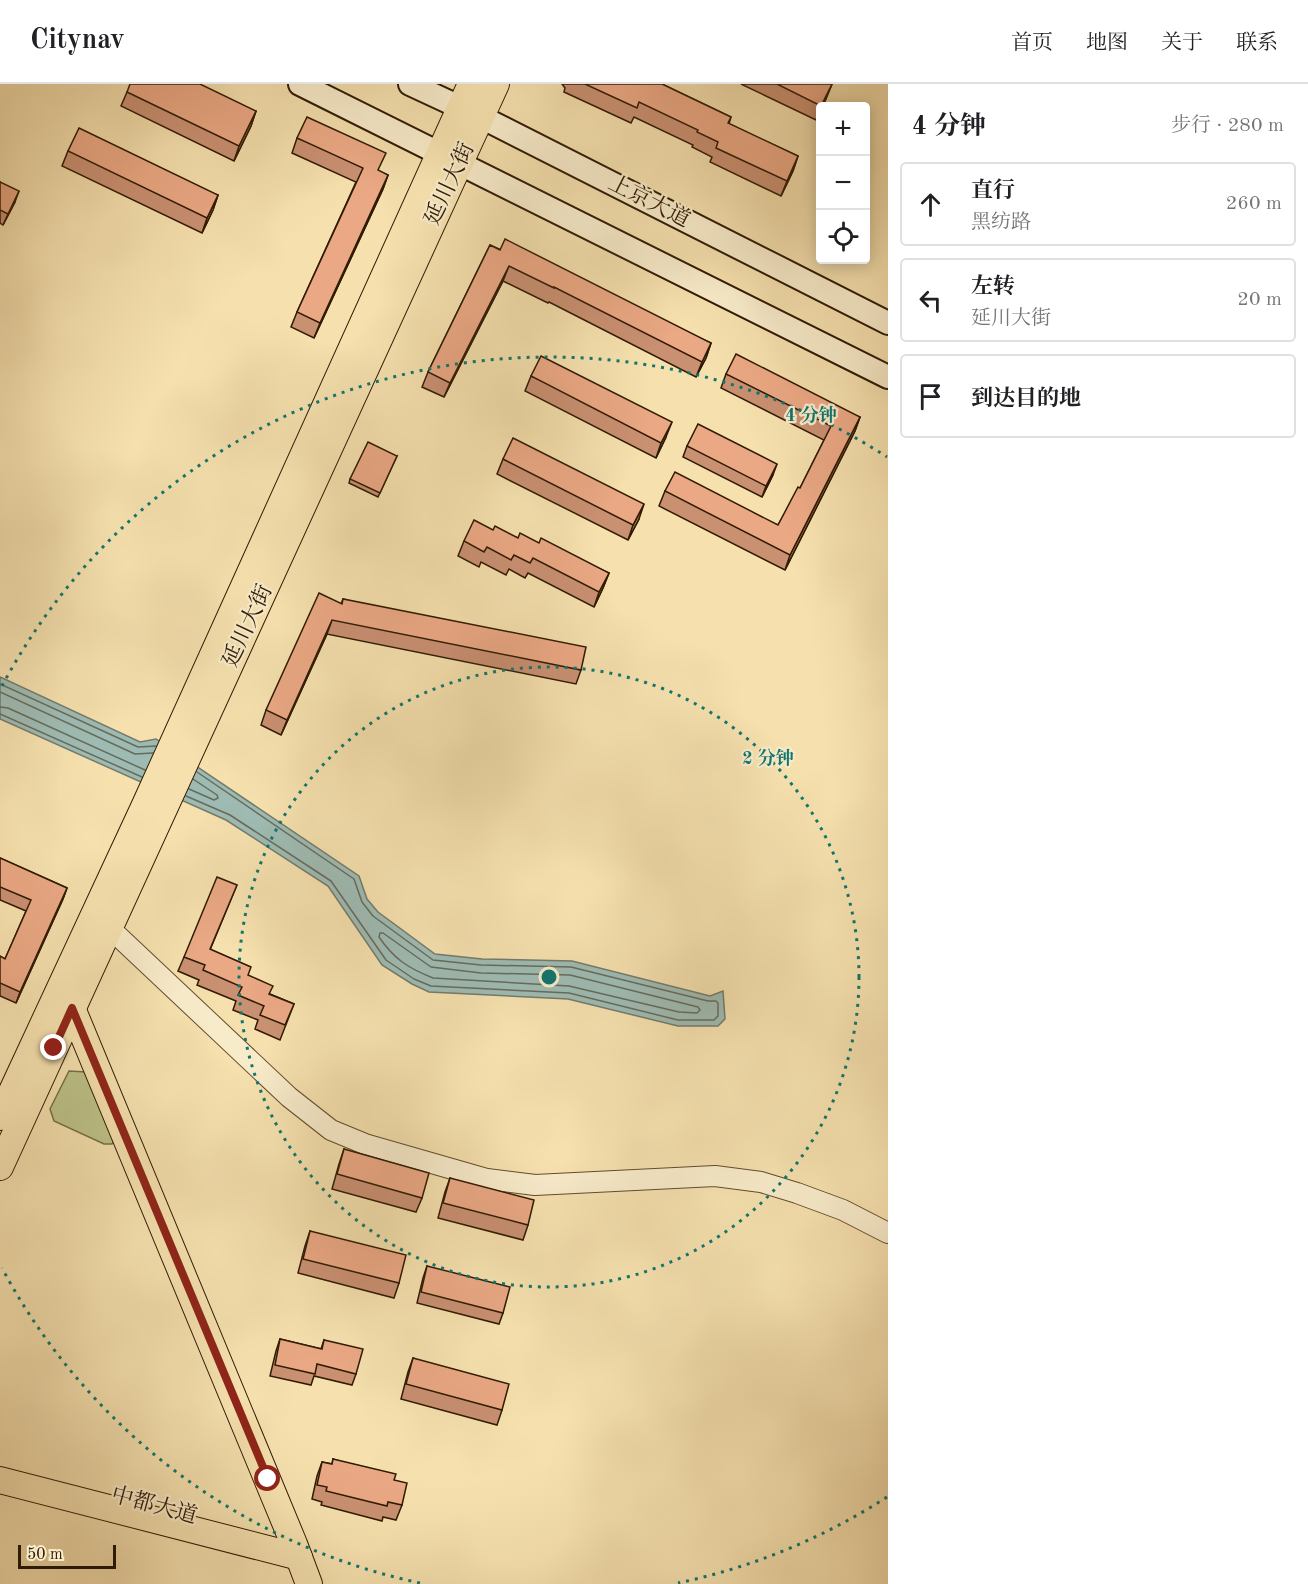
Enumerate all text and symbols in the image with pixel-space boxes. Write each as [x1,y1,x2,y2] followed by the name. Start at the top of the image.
[30,27,125,55] text: Citynav
[1011,33,1053,54] text: 首页
[1086,33,1128,54] text: 地图
[1161,33,1203,54] text: 关于
[1236,33,1278,54] text: 联系
[816,102,870,264] map controls
[816,102,870,156] button: +
[912,114,986,140] text: 4 分钟
[1171,116,1284,136] text: 步行 · 280 m
[420,139,479,229] street label: 延川大街
[816,156,870,210] button: −
[605,170,694,232] street label: 上京大道
[971,180,1015,202] text: 直行
[914,188,947,221] icon: ahead
[1226,194,1282,214] text: 260 m
[816,210,870,264] button: locate
[971,213,1031,233] text: 黑纺路
[971,276,1015,298] text: 左转
[914,284,947,317] icon: left
[1237,290,1282,310] text: 20 m
[971,309,1051,329] text: 延川大街
[914,380,947,413] icon: arrive
[971,388,1081,410] text: 到达目的地
[785,405,837,425] text: 4 分钟
[218,581,277,671] street label: 延川大街
[742,748,794,768] text: 2 分钟
[539,967,559,987] centre of rings
[40,1034,66,1060] route end
[254,1465,280,1491] route start
[109,1482,200,1528] street label: 中都大道
[18,1542,116,1570] scale bar
[27,1547,63,1563] text: 50 m

